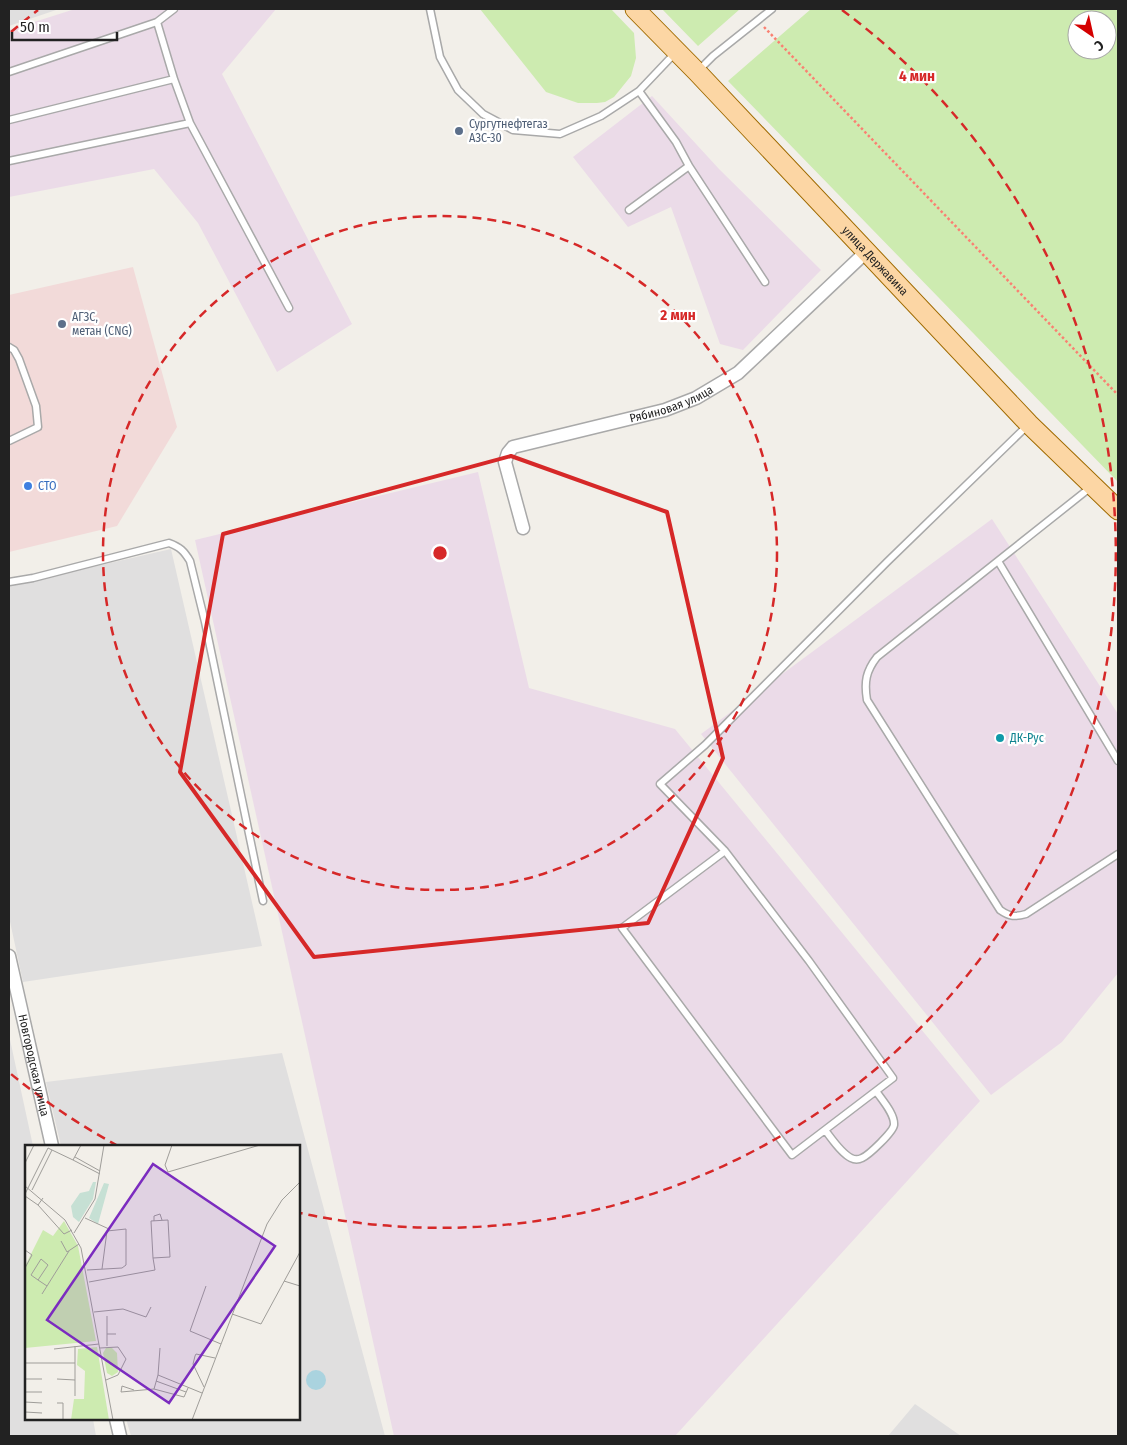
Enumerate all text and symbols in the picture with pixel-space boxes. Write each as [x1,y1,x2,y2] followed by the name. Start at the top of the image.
[12,10,118,42] scale bar
[1067,10,1117,60] north arrow
[20,18,50,36] text: 50 m
[1091,36,1107,55] text: С
[899,67,935,85] text: 4 мин
[469,117,548,145] place label: Сургутнефтегаз АЗС-30
[453,125,465,137] marker: Сургутнефтегаз АЗС-30
[839,223,911,298] street label: улица Державина
[659,306,696,324] text: 2 мин
[72,310,132,338] place label: АГЗС, метан (CNG)
[56,318,68,330] marker: АГЗС, метан (CNG)
[628,382,716,425] street label: Рябиновая улица
[38,479,57,493] place label: СТО
[22,480,34,492] marker: СТО
[431,544,449,562] centre of rings
[1009,731,1044,745] place label: ДК-Рус
[994,732,1006,744] marker: ДК-Рус
[15,1013,52,1118] street label: Новгородская улица
[25,1145,300,1420] inset map

